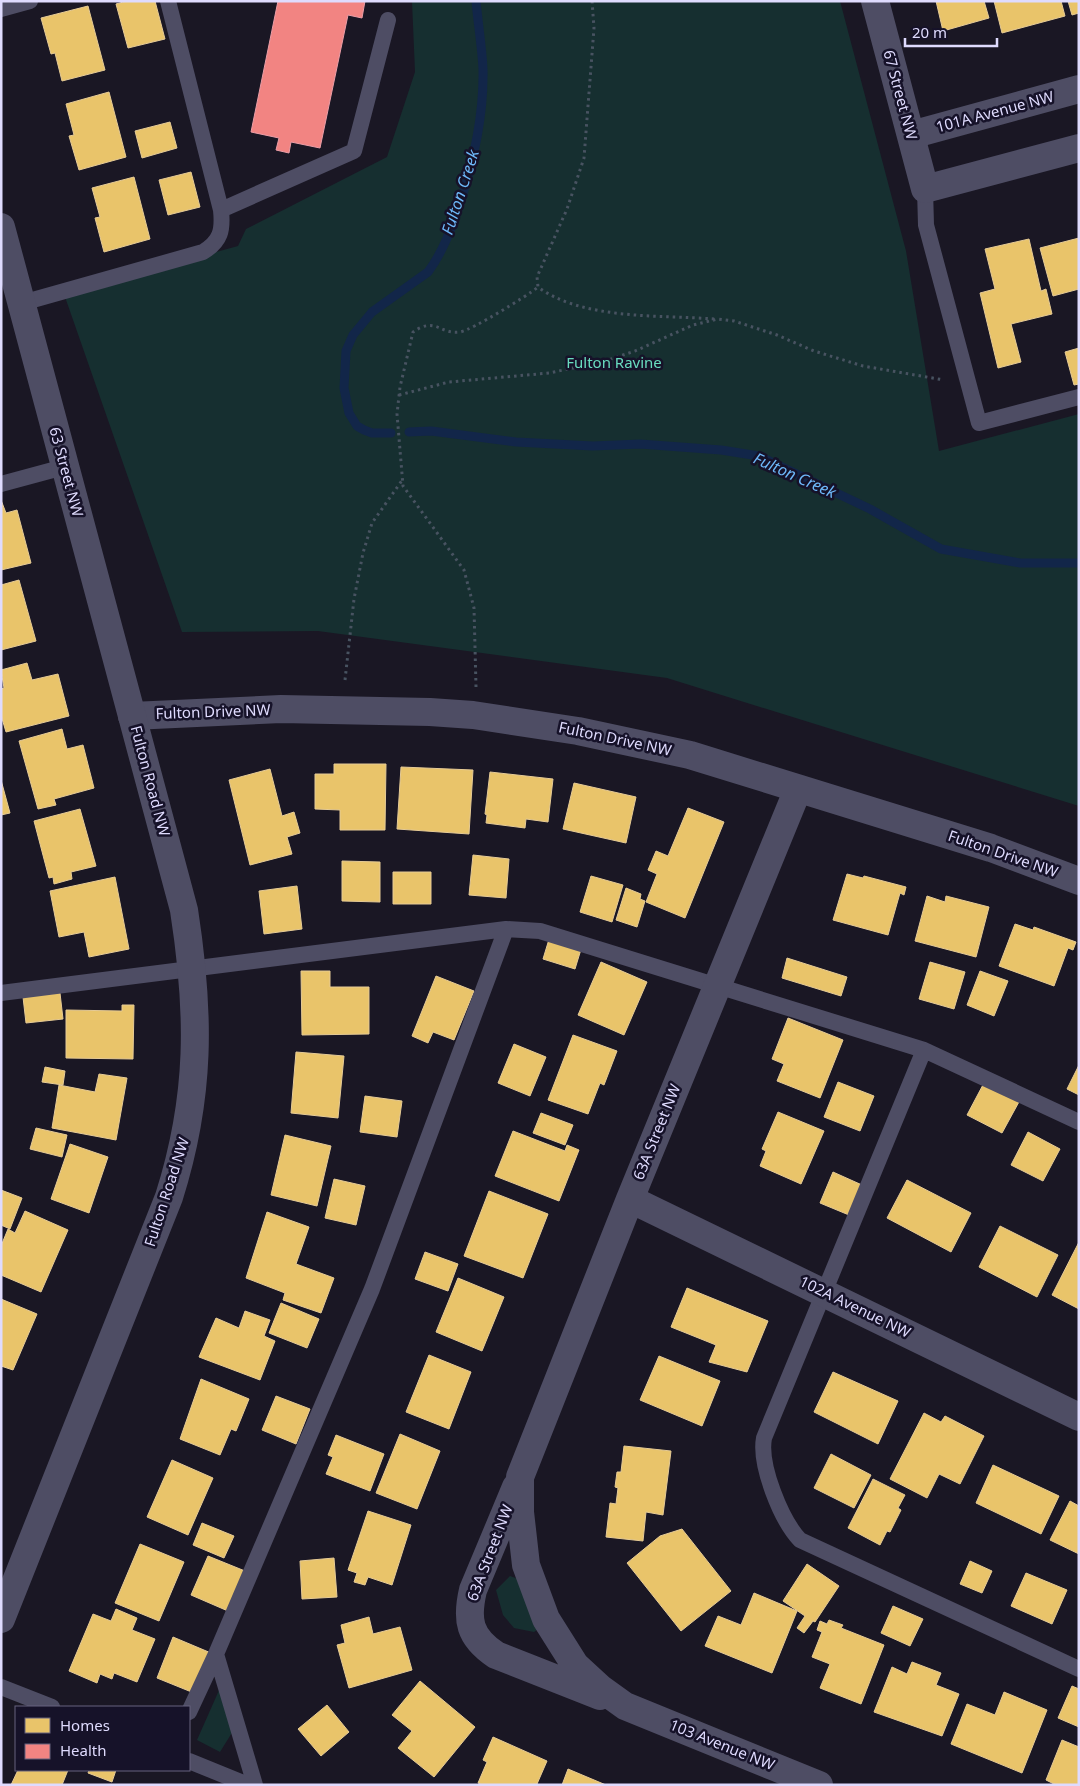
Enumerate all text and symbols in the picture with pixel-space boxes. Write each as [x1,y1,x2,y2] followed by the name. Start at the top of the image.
[905,15,998,47] scale bar
[912,22,947,42] text: 20 m
[879,48,923,142] street label: 67 Street NW
[934,86,1056,136] street label: 101A Avenue NW
[436,146,484,237] water label: Fulton Creek
[566,352,662,372] park label: Fulton Ravine
[45,425,89,519] street label: 63 Street NW
[750,447,841,503] water label: Fulton Creek
[155,699,271,723] street label: Fulton Drive NW
[557,716,674,760] street label: Fulton Drive NW
[127,723,175,838] street label: Fulton Road NW
[946,825,1061,881] street label: Fulton Drive NW
[628,1081,684,1183] street label: 63A Street NW
[139,1134,193,1249] street label: Fulton Road NW
[797,1271,914,1342] street label: 102A Avenue NW
[461,1502,517,1604] street label: 63A Street NW
[15,1706,190,1771] legend
[667,1714,778,1774] street label: 103 Avenue NW
[60,1715,110,1735] text: Homes
[60,1740,107,1760] text: Health

